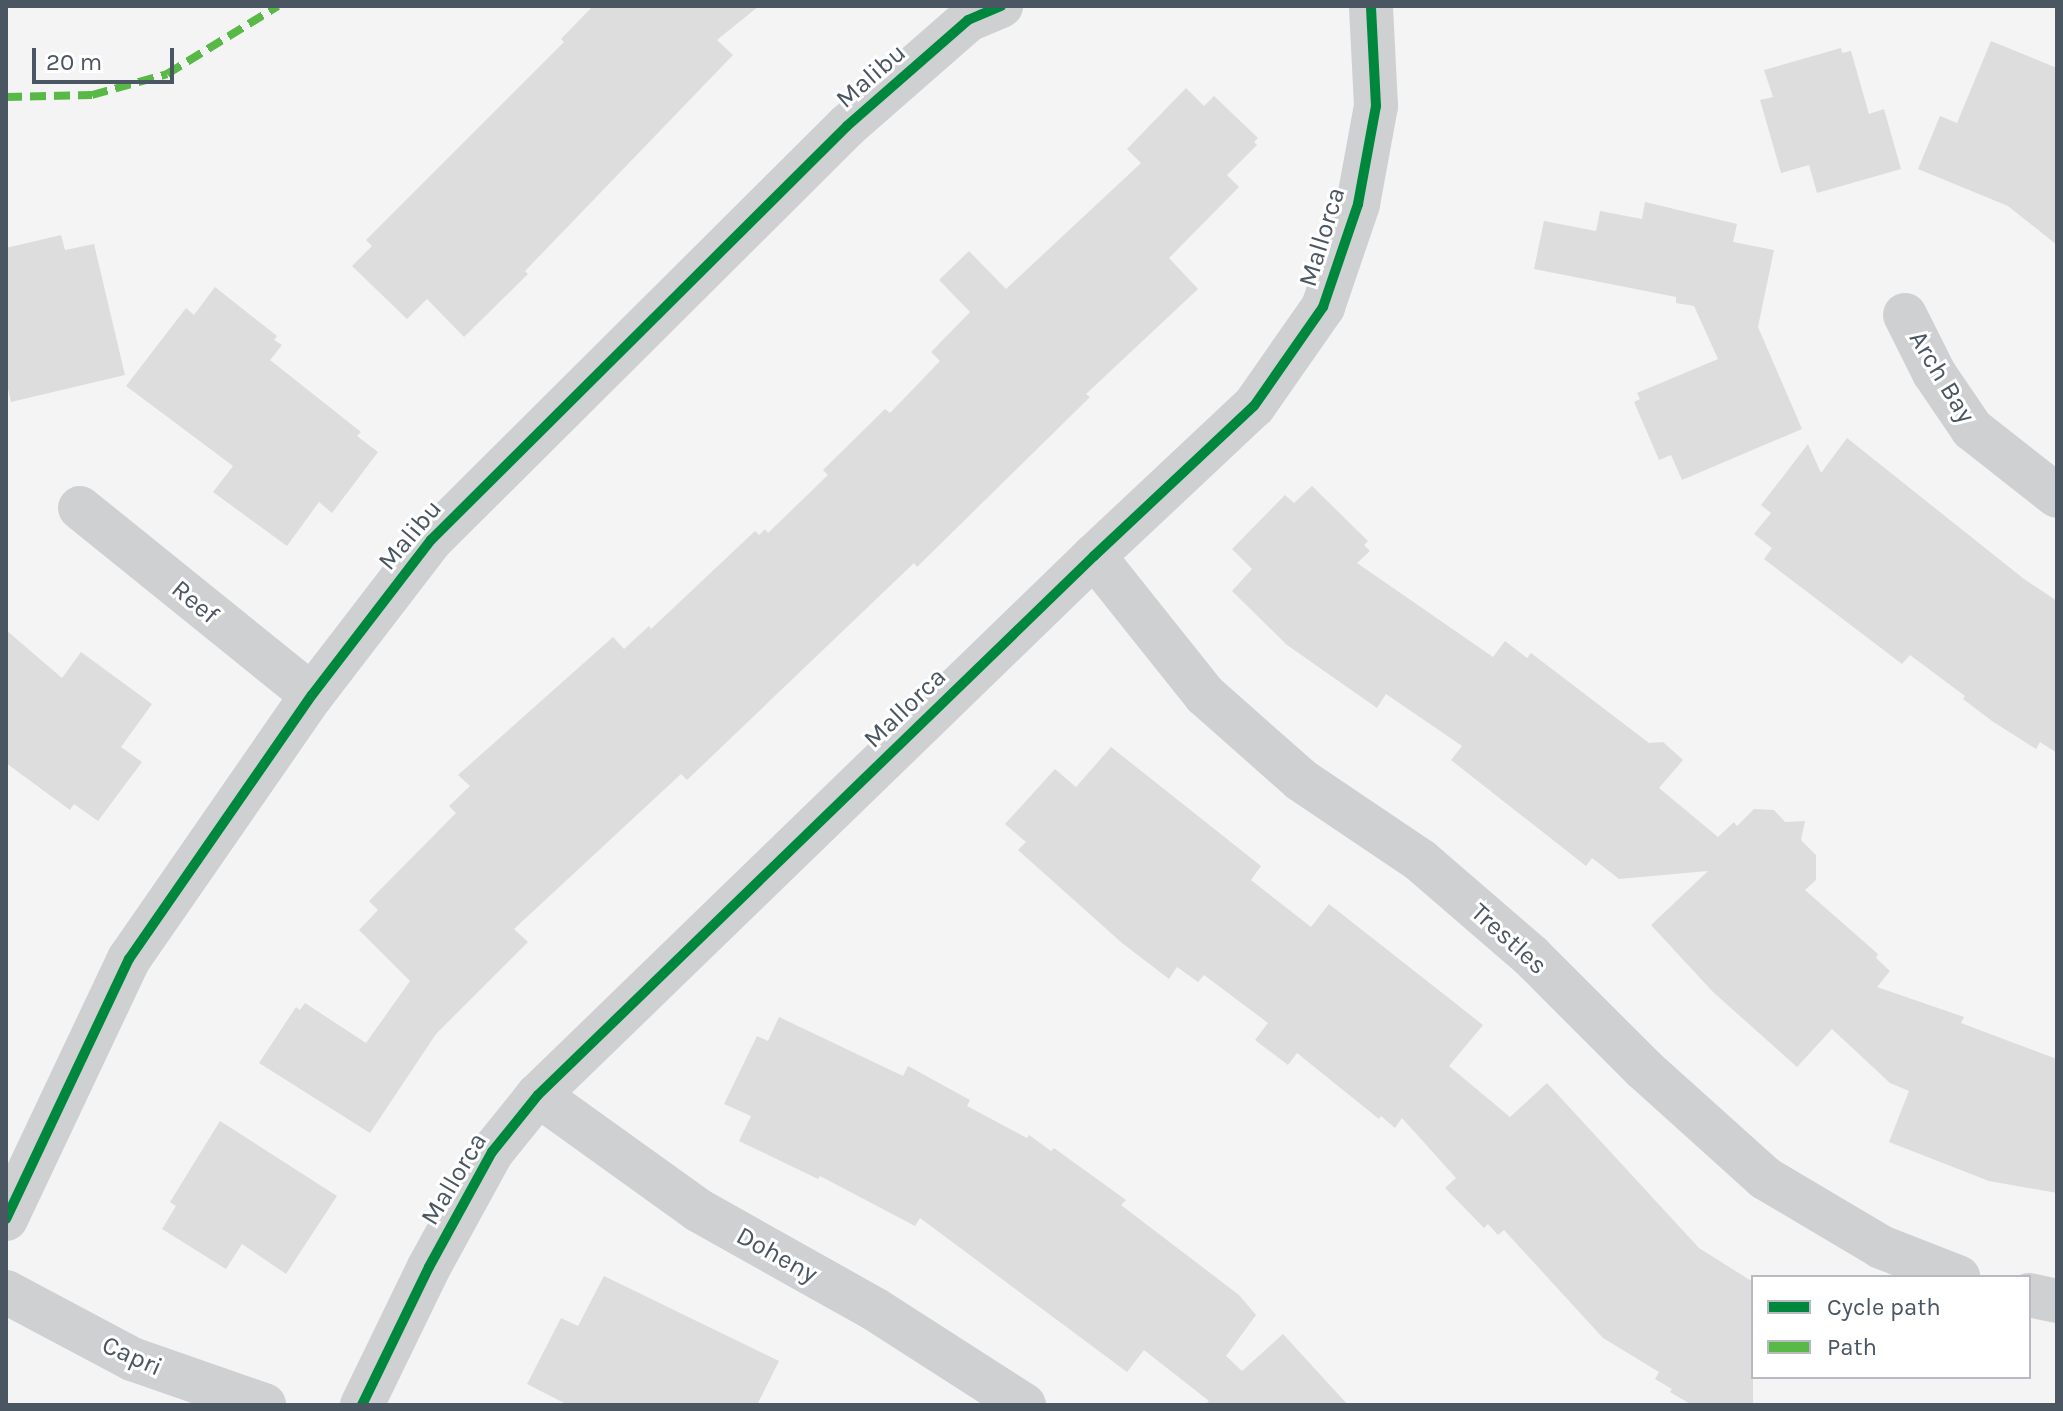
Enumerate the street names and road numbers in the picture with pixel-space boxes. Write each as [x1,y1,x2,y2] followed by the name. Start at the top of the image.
[830,37,912,115] street label: Malibu
[1292,184,1352,290] street label: Mallorca
[1902,325,1982,429] street label: Arch Bay
[372,493,448,577] street label: Malibu
[165,573,225,631] street label: Reef
[857,661,953,755] street label: Mallorca
[1465,897,1553,981] street label: Trestles
[414,1127,494,1231] street label: Mallorca
[731,1220,823,1290] street label: Doheny
[97,1329,167,1383] street label: Capri

